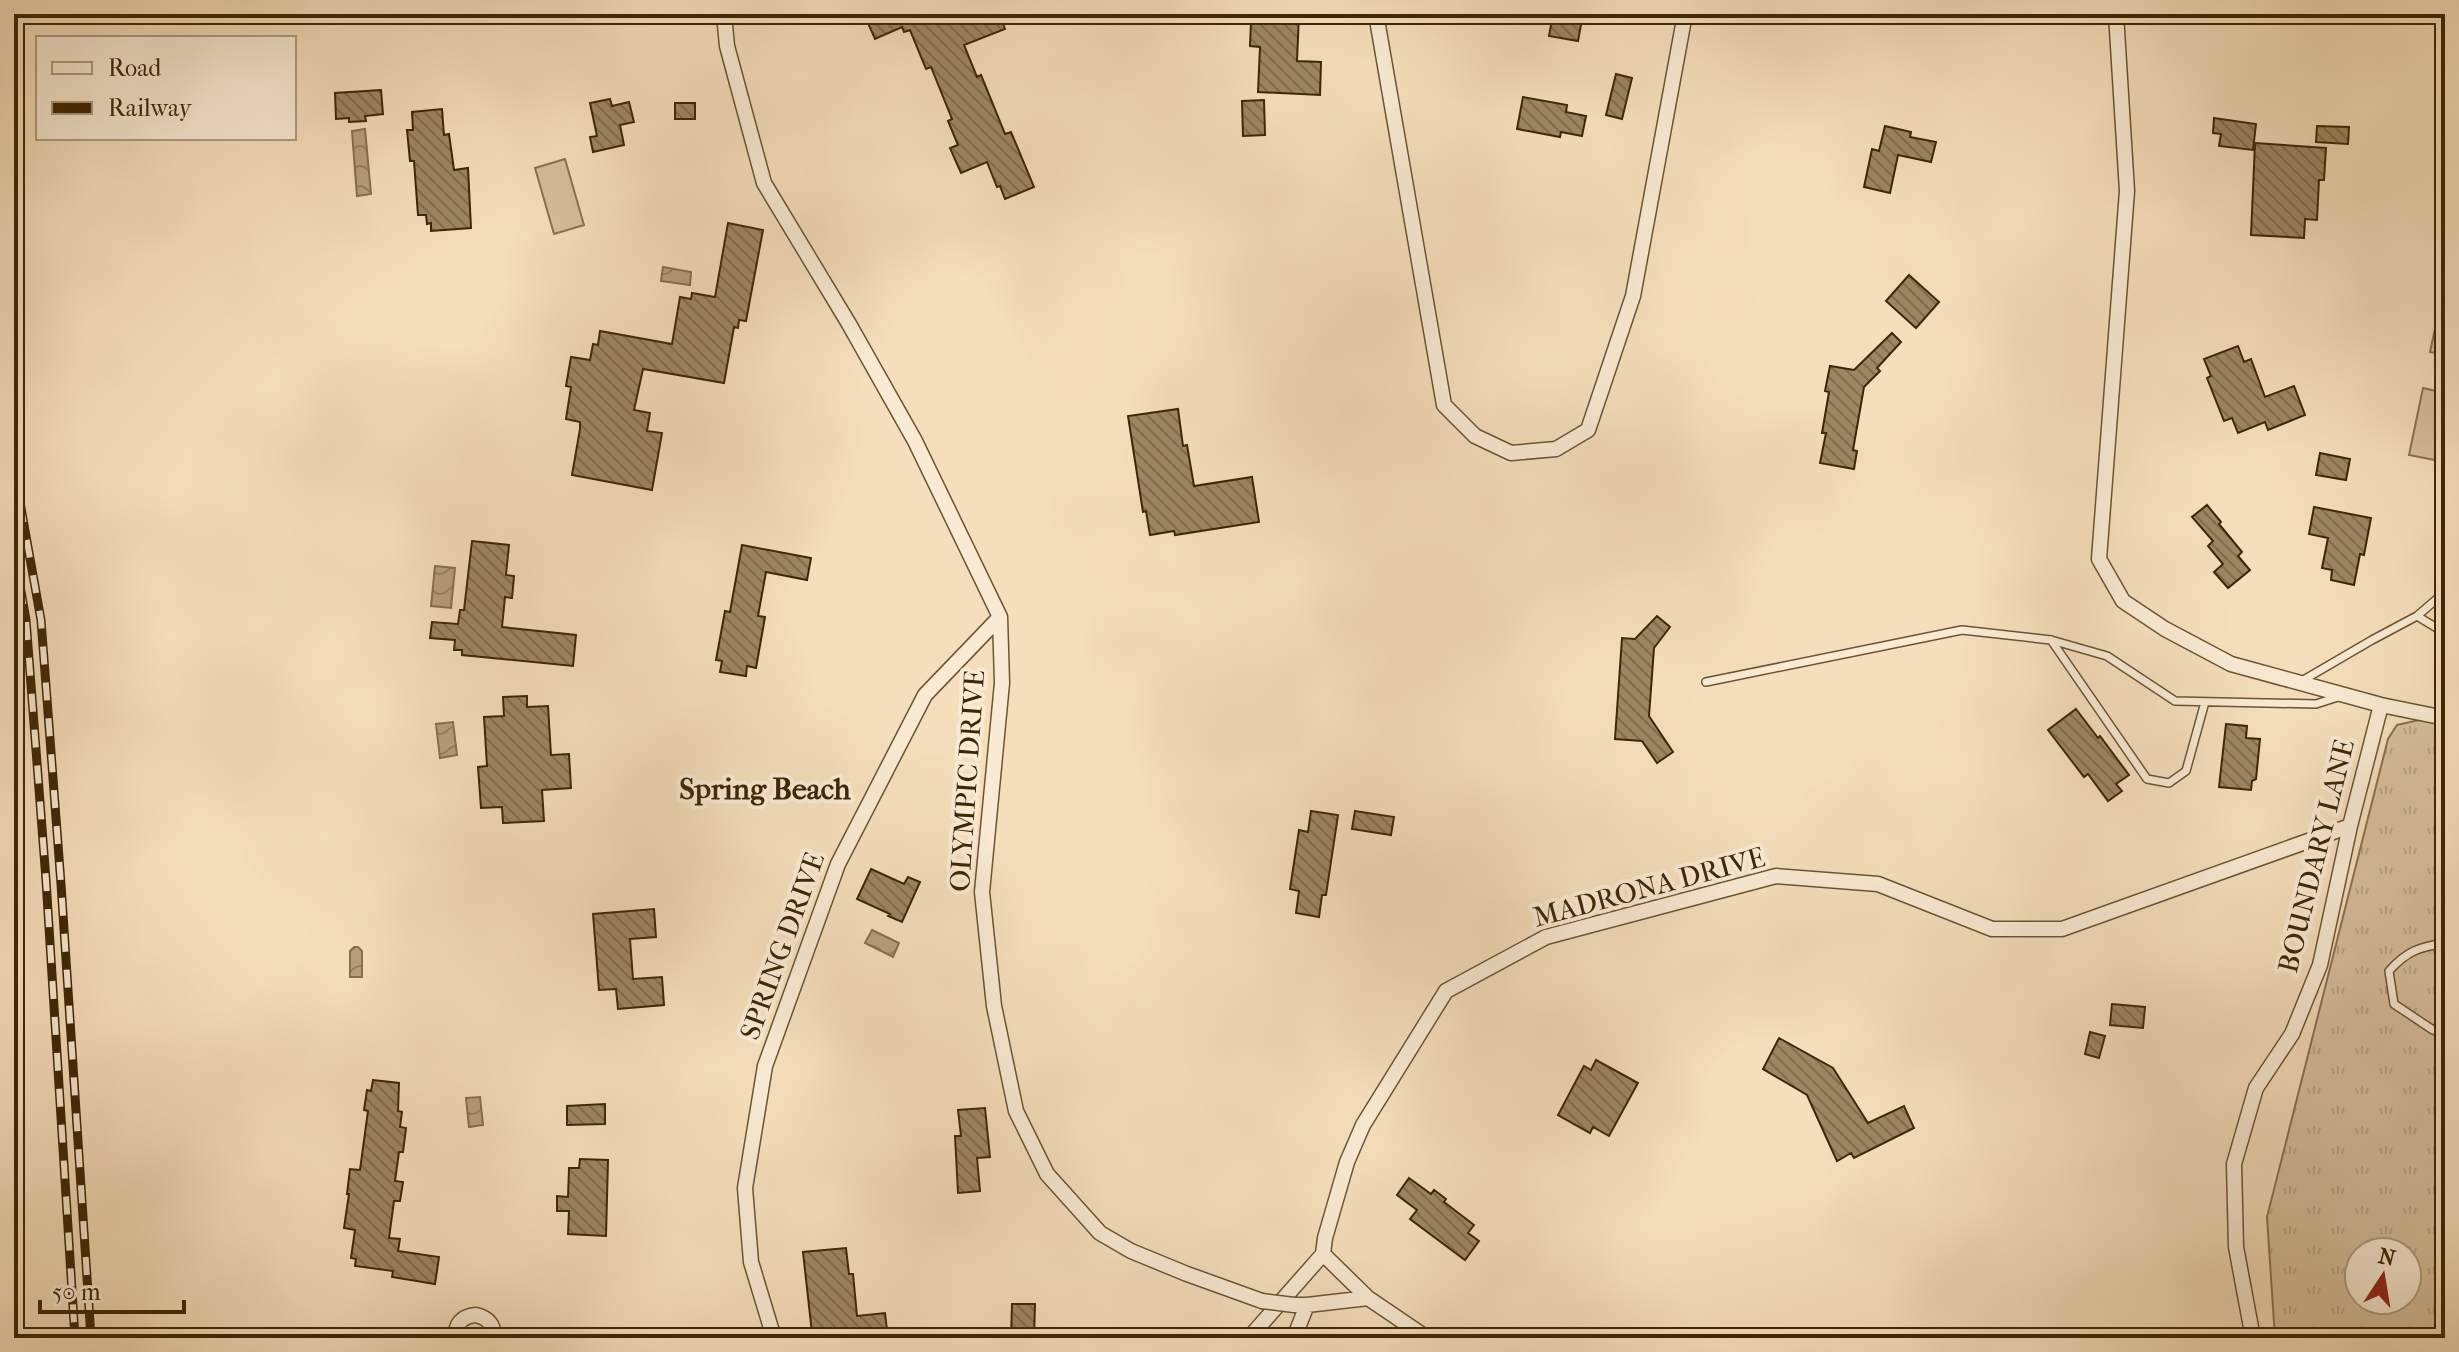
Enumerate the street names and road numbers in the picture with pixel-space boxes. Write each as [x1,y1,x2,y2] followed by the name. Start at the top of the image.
[943,669,991,893] street label: OLYMPIC DRIVE
[2271,736,2361,976] street label: BOUNDARY LANE
[1529,840,1769,934] street label: MADRONA DRIVE
[733,848,831,1044] street label: SPRING DRIVE

